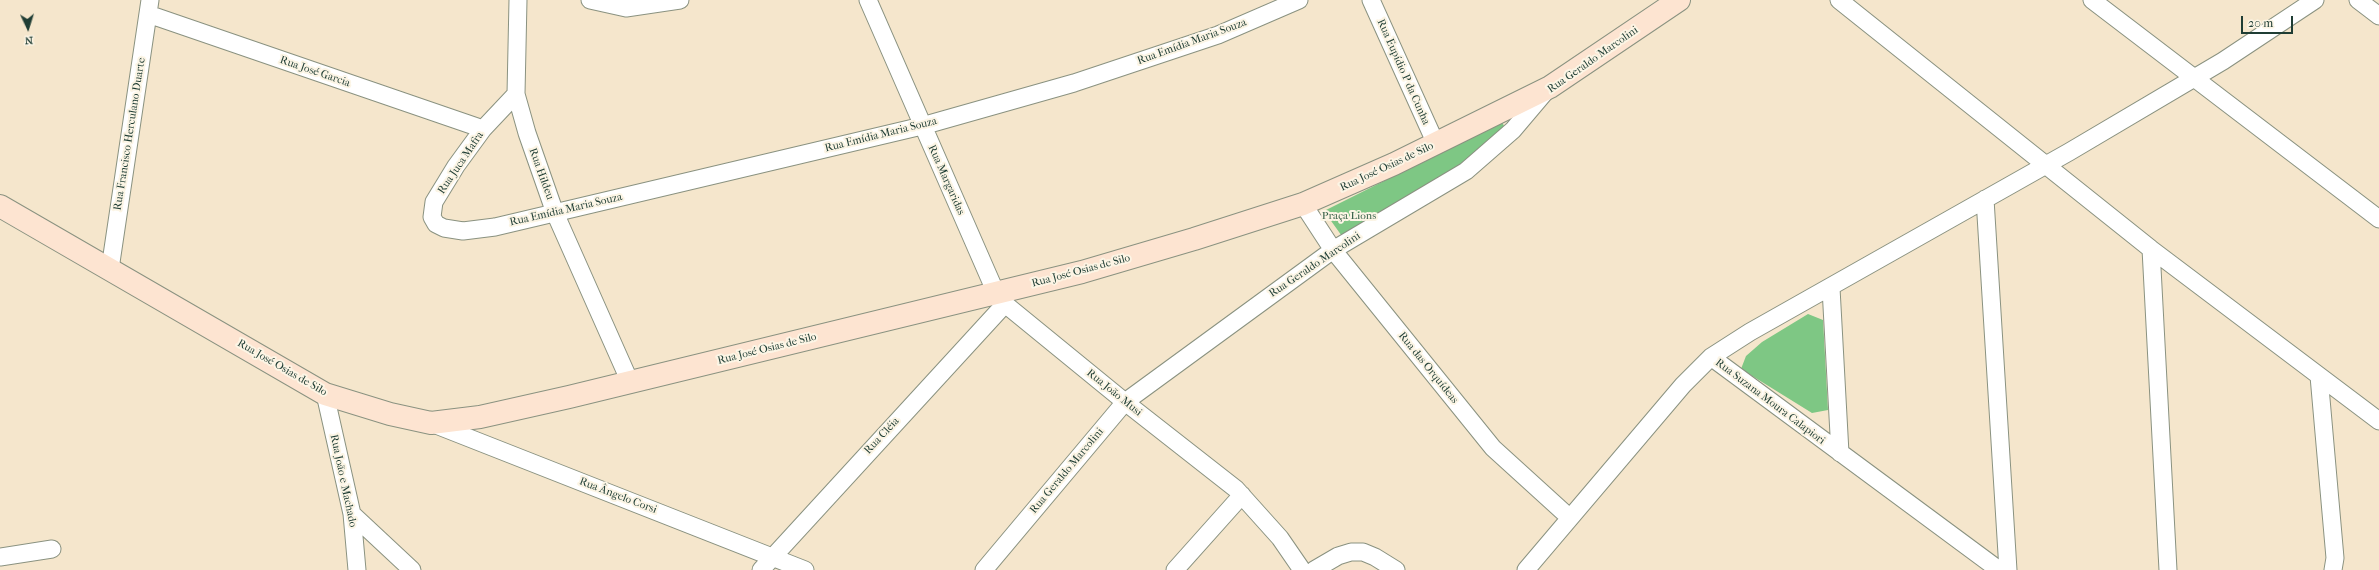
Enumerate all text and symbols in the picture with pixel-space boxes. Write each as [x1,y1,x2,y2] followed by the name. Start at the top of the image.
[8,8,48,48] north arrow
[2243,8,2295,34] scale bar
[1136,16,1248,68] street label: Rua Emídia Maria Souza
[2248,16,2273,30] text: 20 m
[1374,17,1432,127] street label: Rua Eupídio P da Cunha
[1545,24,1641,96] street label: Rua Geraldo Marcolini
[24,34,34,47] text: N
[278,54,352,90] street label: Rua José Garcia
[111,57,149,211] street label: Rua Francisco Herculano Duarte
[824,115,938,155] street label: Rua Emídia Maria Souza
[435,129,487,197] street label: Rua Juca Mafra
[1338,140,1436,194] street label: Rua José Osias de Silo
[925,143,967,217] street label: Rua Margaridas
[526,146,556,202] street label: Rua Hildeu
[508,191,624,229] street label: Rua Emídia Maria Souza
[1322,209,1376,223] park label: Praça Lions
[1267,229,1363,301] street label: Rua Geraldo Marcolini
[1030,251,1132,291] street label: Rua José Osias de Silo
[716,330,818,368] street label: Rua José Osias de Silo
[1395,330,1461,406] street label: Rua das Orquídeas
[235,337,329,399] street label: Rua José Osias de Silo
[1713,356,1827,448] street label: Rua Suzana Moura Calapiori
[1084,367,1144,419] street label: Rua João Musi
[862,415,902,457] street label: Rua Cléia
[1027,426,1107,516] street label: Rua Geraldo Marcolini
[327,433,359,529] street label: Rua João e Machado
[577,475,659,517] street label: Rua Ângelo Corsi

